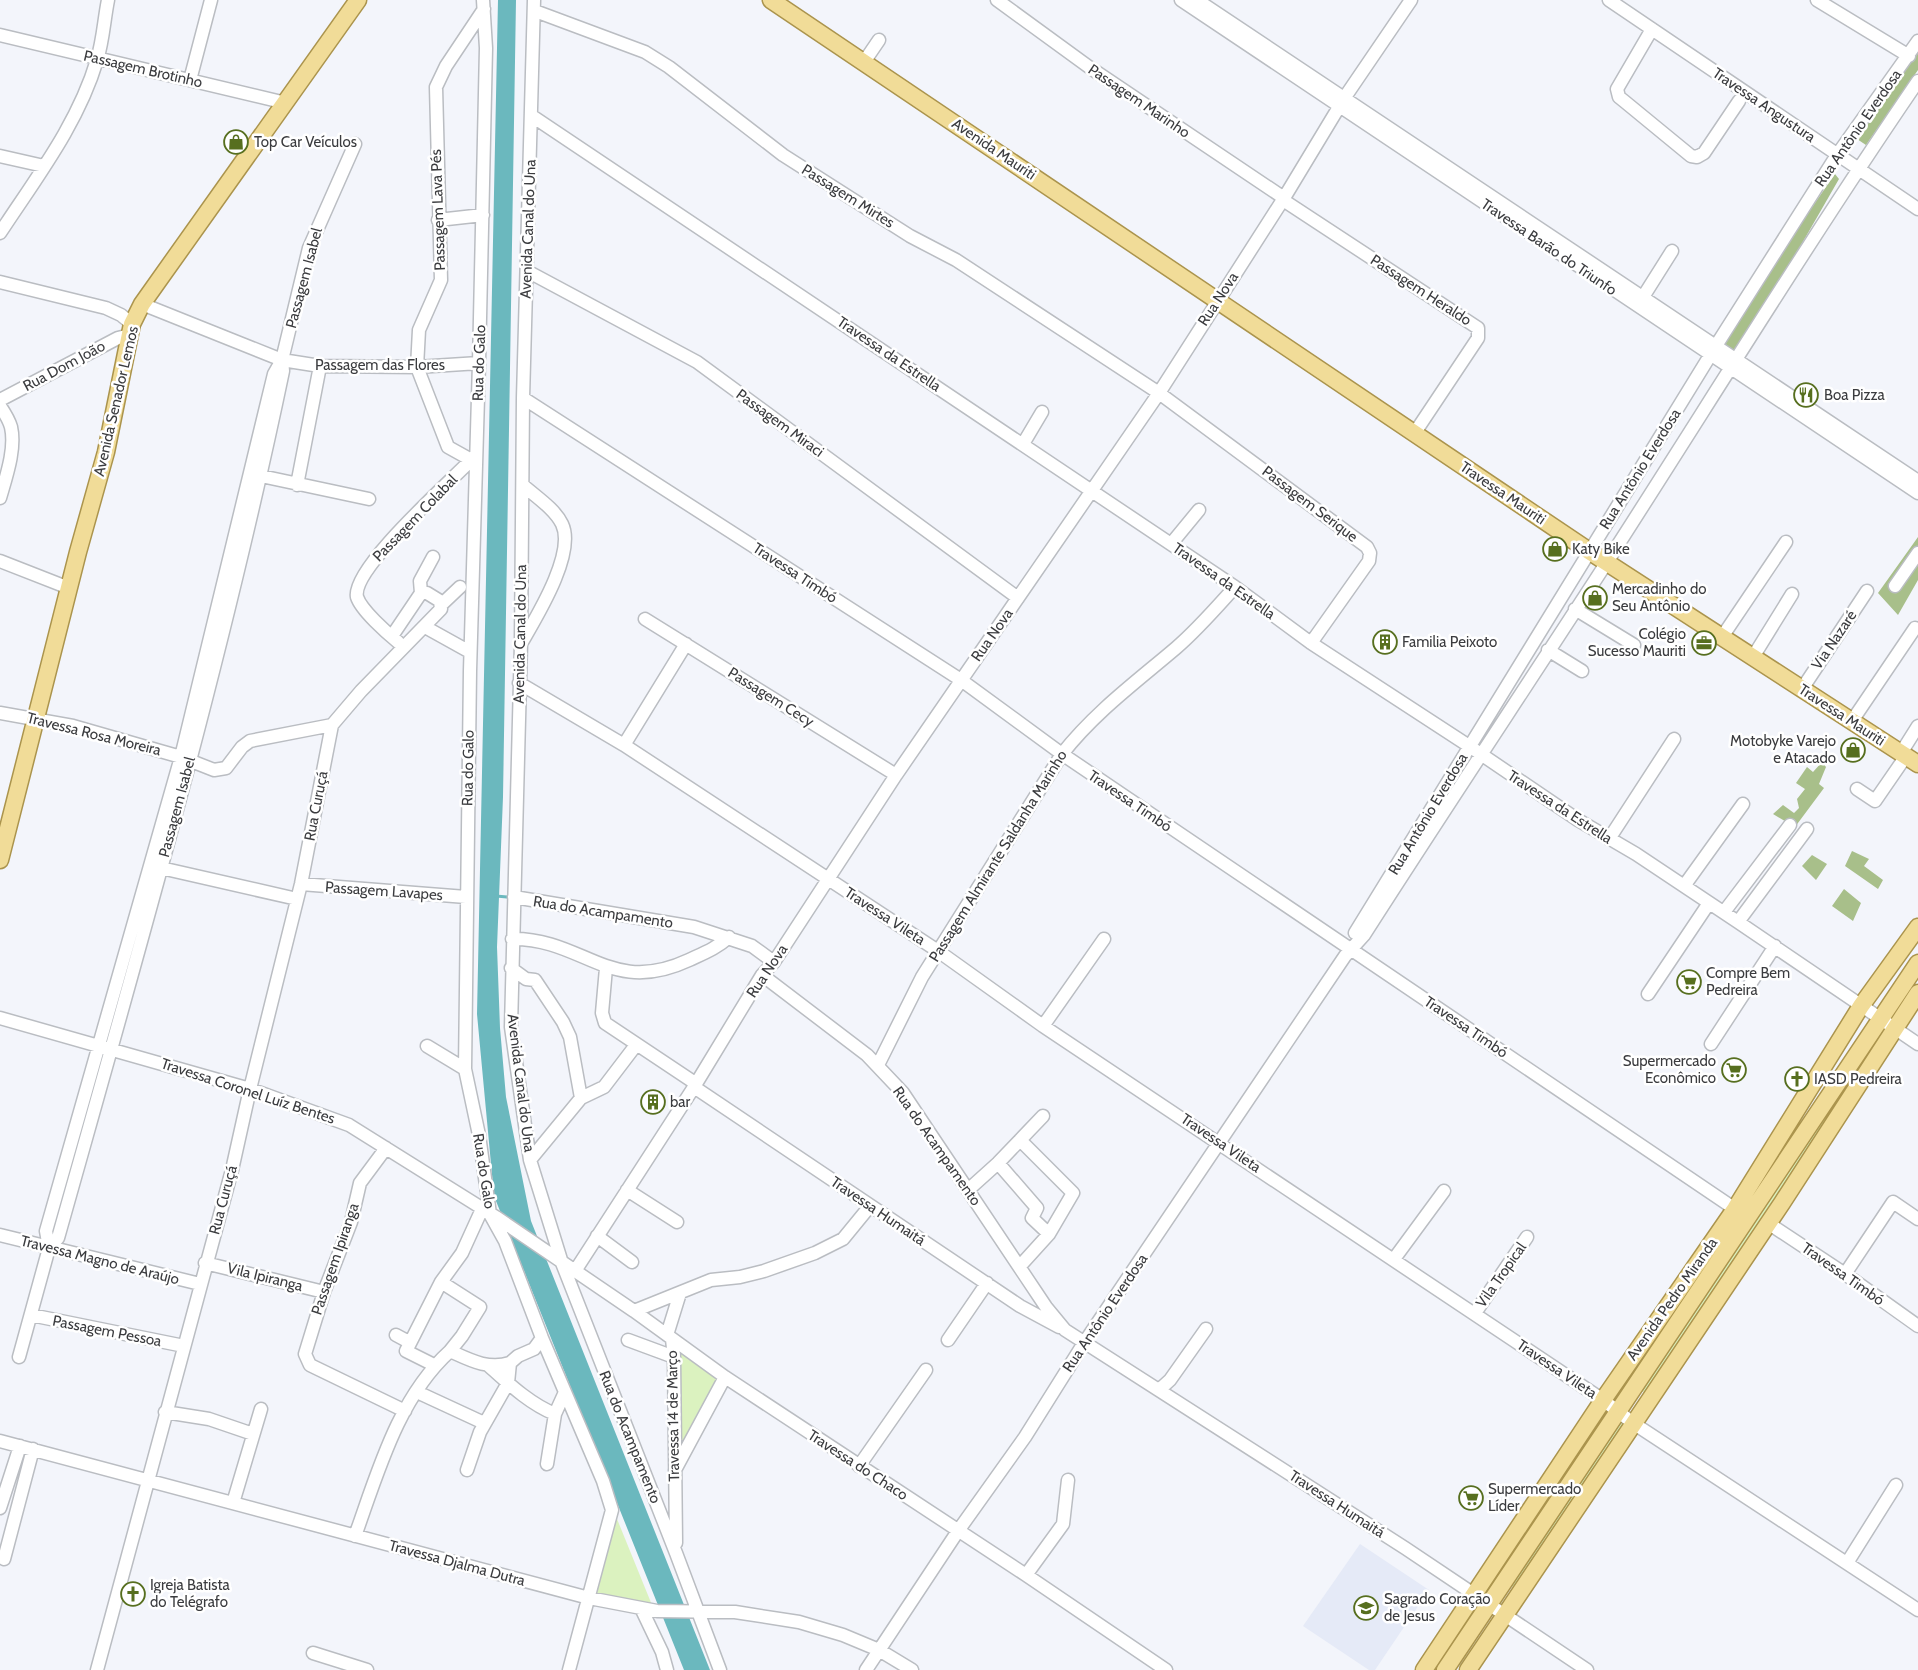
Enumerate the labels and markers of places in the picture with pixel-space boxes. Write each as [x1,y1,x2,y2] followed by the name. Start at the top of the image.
[223,129,249,155] shop icon: Top Car Veículos
[254,133,357,151] place label: Top Car Veículos
[1793,382,1819,408] restaurant icon: Boa Pizza
[1824,386,1886,404] place label: Boa Pizza
[1542,536,1568,562] shop icon: Katy Bike
[1572,540,1630,558] place label: Katy Bike
[1612,580,1706,615] place label: Mercadinho do Seu Antônio
[1582,585,1608,611] shop icon: Mercadinho do Seu Antônio
[1588,625,1686,660] place label: Colégio Sucesso Mauriti
[1372,629,1398,655] building icon: Familia Peixoto
[1691,630,1717,656] office icon: Colégio Sucesso Mauriti
[1402,633,1497,651] place label: Familia Peixoto
[1730,732,1836,767] place label: Motobyke Varejo e Atacado
[1840,737,1866,763] shop icon: Motobyke Varejo e Atacado
[1706,964,1790,999] place label: Compre Bem Pedreira
[1676,969,1702,995] supermarket icon: Compre Bem Pedreira
[1623,1052,1716,1087] place label: Supermercado Econômico
[1721,1057,1747,1083] supermarket icon: Supermercado Econômico
[1784,1066,1810,1092] church icon: IASD Pedreira
[1814,1070,1903,1088] place label: IASD Pedreira
[640,1089,666,1115] building icon: bar
[670,1093,691,1111] place label: bar
[1488,1480,1581,1515] place label: Supermercado Líder
[1458,1485,1484,1511] supermarket icon: Supermercado Líder
[150,1576,231,1611] place label: Igreja Batista do Telégrafo
[120,1581,146,1607] church icon: Igreja Batista do Telégrafo
[1384,1590,1491,1625] place label: Sagrado Coração de Jesus
[1353,1595,1379,1621] school or university icon: Sagrado Coração de Jesus

